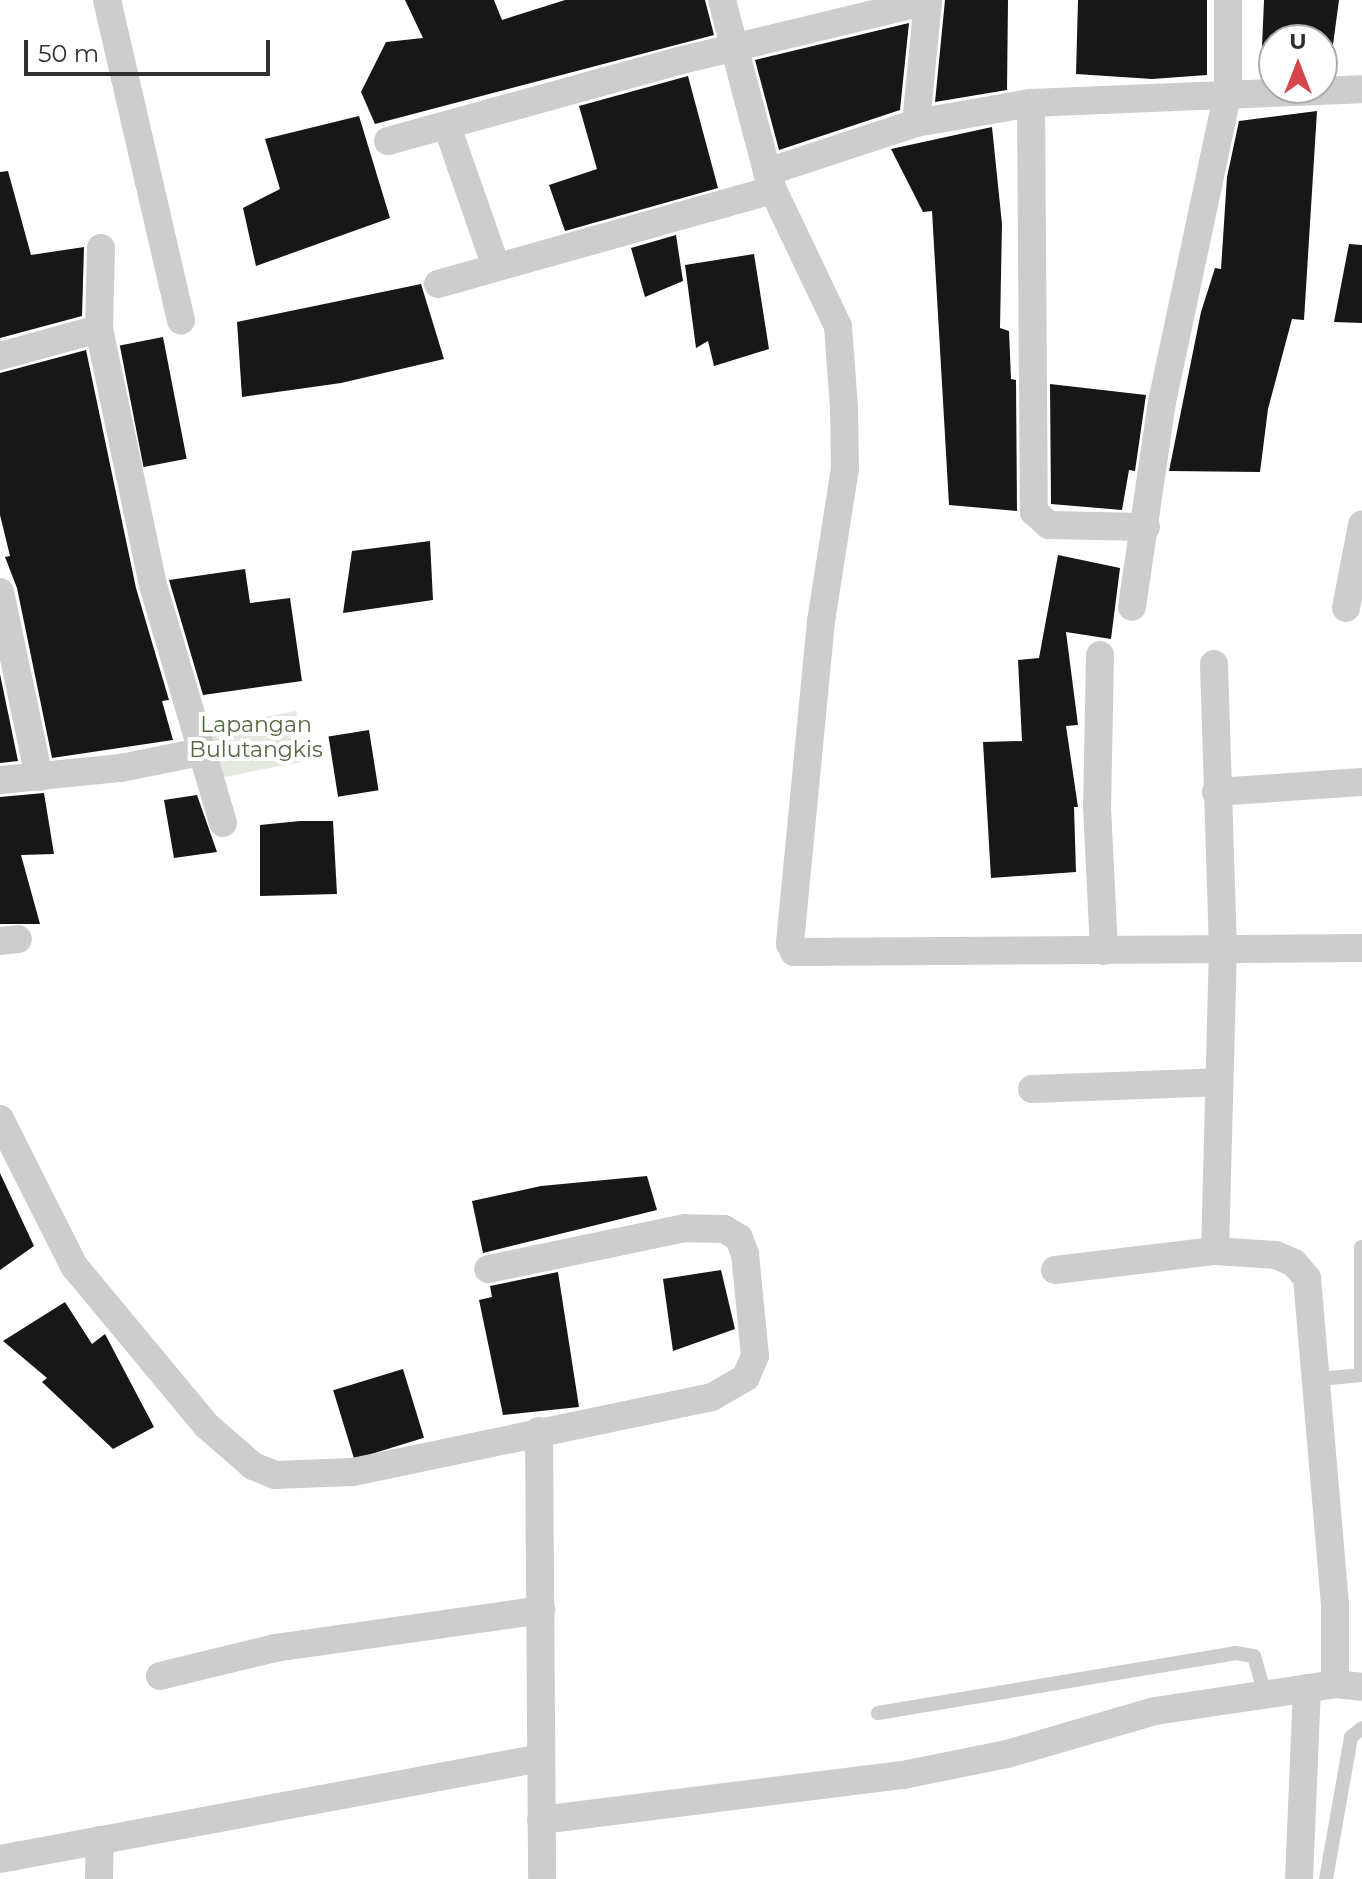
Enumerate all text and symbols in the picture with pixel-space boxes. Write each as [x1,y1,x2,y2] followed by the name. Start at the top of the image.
[28,24,274,74] scale bar
[1258,24,1338,104] north arrow
[1289,28,1307,55] text: U
[38,39,99,68] text: 50 m
[189,711,323,762] park label: Lapangan Bulutangkis

